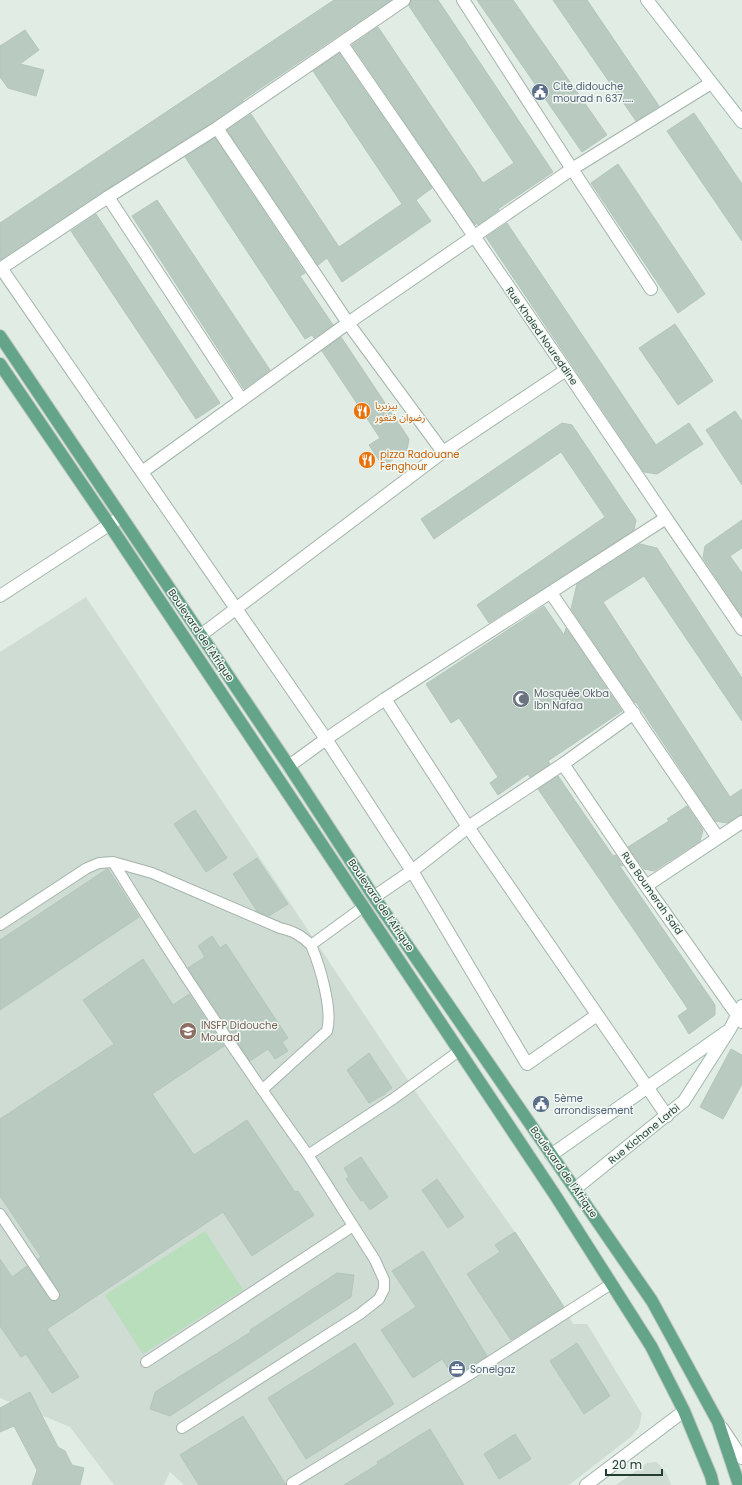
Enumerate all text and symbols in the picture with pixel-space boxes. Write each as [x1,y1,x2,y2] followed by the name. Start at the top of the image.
[553,79,633,106] place label: Cite didouche mourad n 637.....
[530,82,550,102] public building icon: Cite didouche mourad n 637.....
[502,284,582,388] street label: Rue Khaled Noureddine
[374,398,426,425] place label: بيزيريا رضوان فنغور
[352,401,372,421] restaurant icon: بيزيريا رضوان فنغور
[380,447,460,474] place label: pizza Radouane Fenghour
[357,450,377,470] restaurant icon: pizza Radouane Fenghour
[164,586,238,684] street label: Boulevard de l'Afrique
[534,686,609,713] place label: Mosquée Okba Ibn Nafaa
[511,689,531,709] mosque icon: Mosquée Okba Ibn Nafaa
[618,848,686,938] street label: Rue Boumerah Saïd
[344,856,418,954] street label: Boulevard de l'Afrique
[201,1018,278,1045] place label: INSFP Didouche Mourad
[178,1021,198,1041] school or university icon: INSFP Didouche Mourad
[554,1091,634,1118] place label: 5ème arrondissement
[531,1094,551,1114] public building icon: 5ème arrondissement
[605,1100,683,1168] street label: Rue Kichane Larbi
[527,1123,601,1221] street label: Boulevard de l'Afrique
[447,1359,467,1379] office icon: Sonelgaz
[470,1362,516,1377] place label: Sonelgaz
[606,1451,662,1477] scale bar
[612,1456,642,1473] text: 20 m

